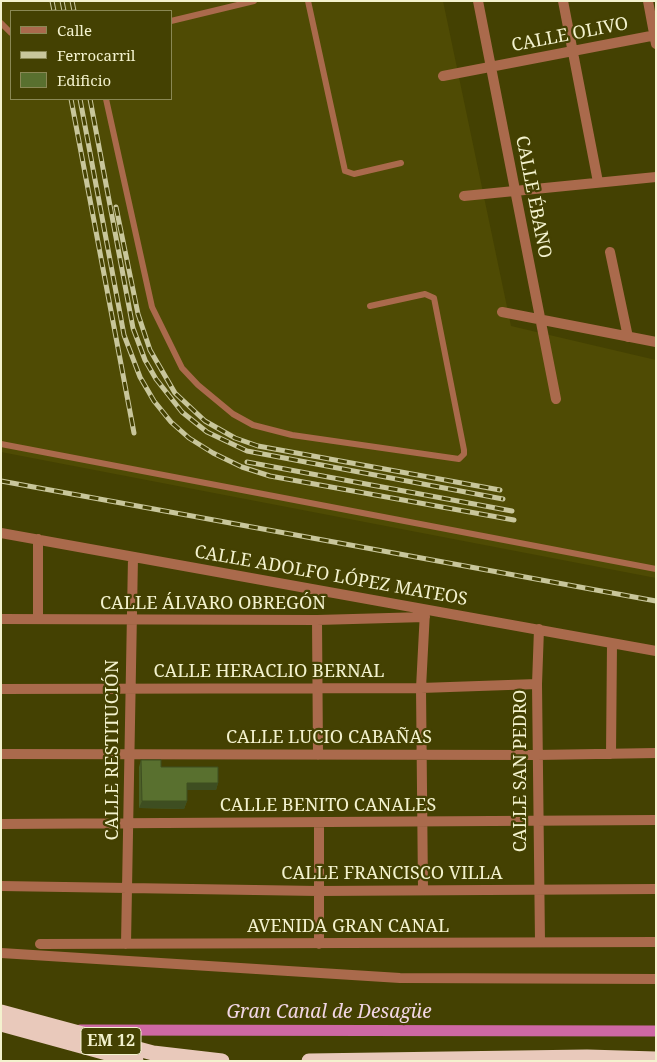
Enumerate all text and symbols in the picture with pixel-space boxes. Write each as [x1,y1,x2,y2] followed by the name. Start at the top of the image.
[10,10,172,100] legend
[510,13,630,57] street label: CALLE OLIVO
[57,20,92,40] text: Calle
[57,45,135,65] text: Ferrocarril
[57,70,111,90] text: Edificio
[511,134,555,260] street label: CALLE ÉBANO
[193,541,469,611] street label: CALLE ADOLFO LÓPEZ MATEOS
[100,593,326,615] street label: CALLE ÁLVARO OBREGÓN
[102,660,124,840] street label: CALLE RESTITUCIÓN
[153,661,385,683] street label: CALLE HERACLIO BERNAL
[510,690,532,852] street label: CALLE SAN PEDRO
[226,727,432,749] street label: CALLE LUCIO CABAÑAS
[220,795,436,817] street label: CALLE BENITO CANALES
[281,863,503,885] street label: CALLE FRANCISCO VILLA
[247,916,449,938] street label: AVENIDA GRAN CANAL
[227,1002,431,1024] water label: Gran Canal de Desagüe
[81,1028,141,1054] road number: EM 12

